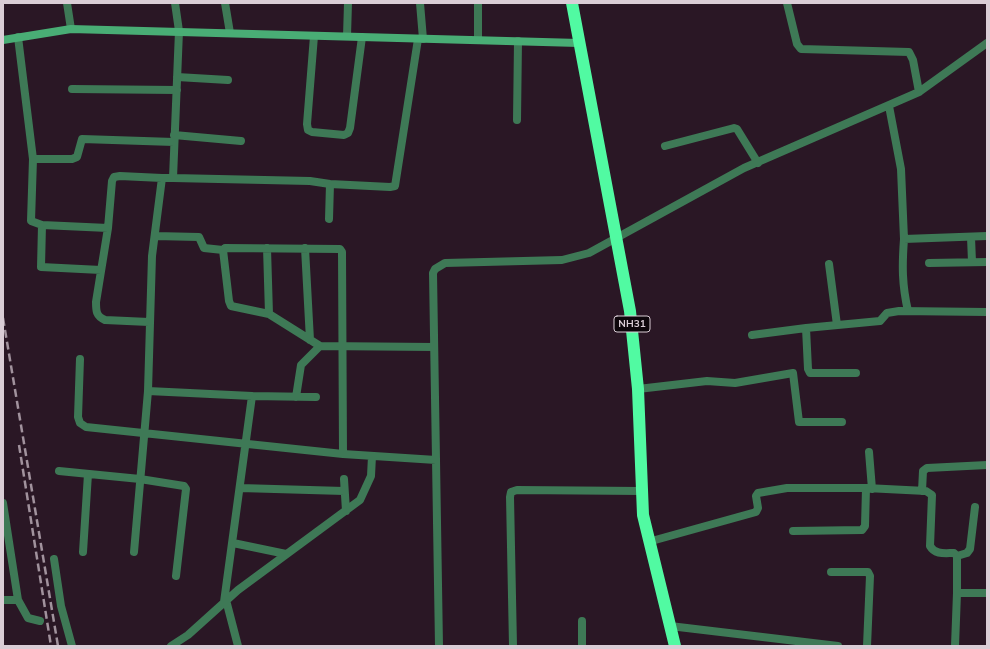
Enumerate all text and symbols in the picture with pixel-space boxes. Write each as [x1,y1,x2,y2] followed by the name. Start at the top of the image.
[614,316,650,332] road number: NH31

